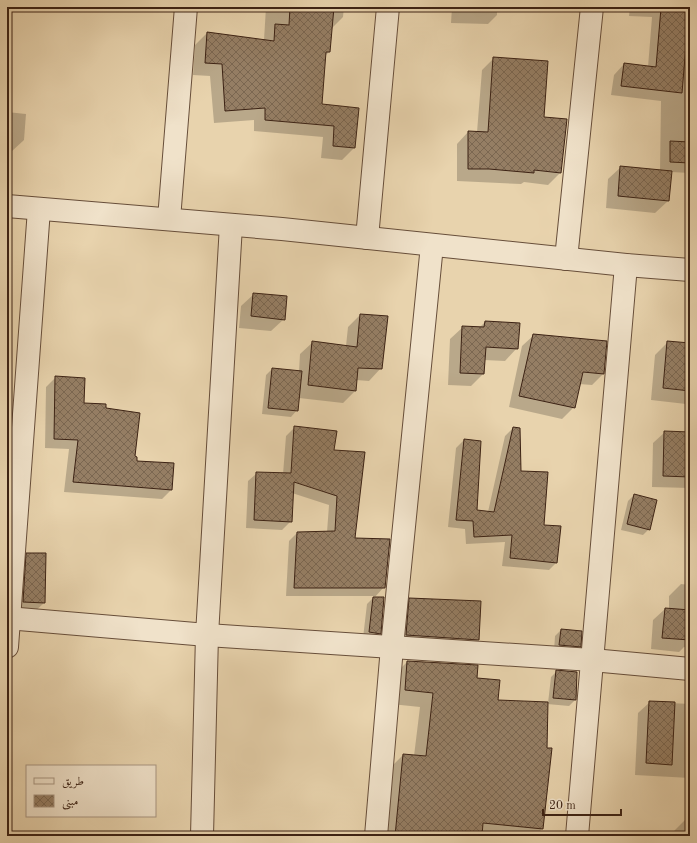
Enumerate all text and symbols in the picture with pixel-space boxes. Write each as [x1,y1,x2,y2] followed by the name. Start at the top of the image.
[26,765,156,817] legend
[62,776,84,789] text: طريق
[543,791,621,817] scale bar
[62,796,78,810] text: مبنى
[549,800,576,812] text: 20 m

